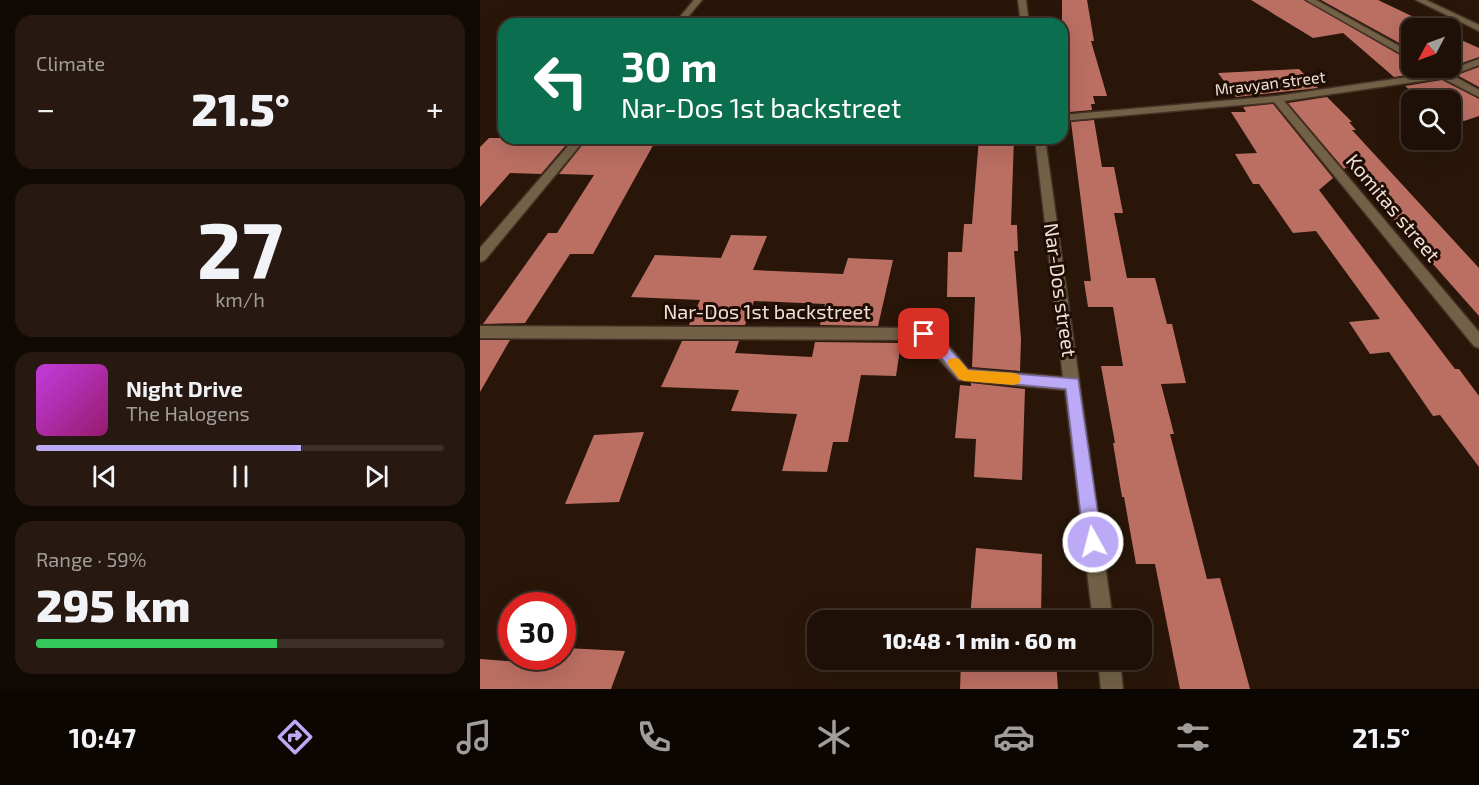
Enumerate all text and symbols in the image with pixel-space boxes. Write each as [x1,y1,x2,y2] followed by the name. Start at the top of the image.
[1401,18,1461,78] north arrow
[1401,18,1461,150] map controls
[621,40,717,90] text: 30 m
[522,42,600,120] icon: left
[36,51,105,75] text: Climate
[1213,66,1326,99] street label: Mravyan street
[191,81,290,135] text: 21.5°
[36,88,55,128] text: −
[426,88,444,128] text: +
[1401,90,1461,150] button: search
[621,91,901,123] text: Nar-Dos 1st backstreet
[1342,149,1446,266] street label: Komitas street
[197,201,283,295] text: 27
[1040,221,1082,359] street label: Nar-Dos street
[215,287,265,311] text: km/h
[663,299,871,323] street label: Nar-Dos 1st backstreet
[898,308,949,359] pin
[907,317,940,350] icon: arrive
[126,375,243,401] text: Night Drive
[126,401,250,425] text: The Halogens
[88,460,121,493] icon: previous
[224,460,257,493] icon: pause
[360,460,393,493] icon: next
[1061,510,1125,574] position arrow
[36,547,146,571] text: Range · 59%
[36,577,191,631] text: 295 km
[498,592,576,670] speed limit sign: 30
[883,627,1076,653] text: 10:48 · 1 min · 60 m
[274,716,316,758] icon: directions
[453,716,495,758] icon: music
[633,716,675,758] icon: phone
[813,716,855,758] icon: climate
[993,716,1035,758] icon: car
[1172,716,1214,758] icon: filters
[69,721,136,753] text: 10:47
[1352,721,1410,753] text: 21.5°

